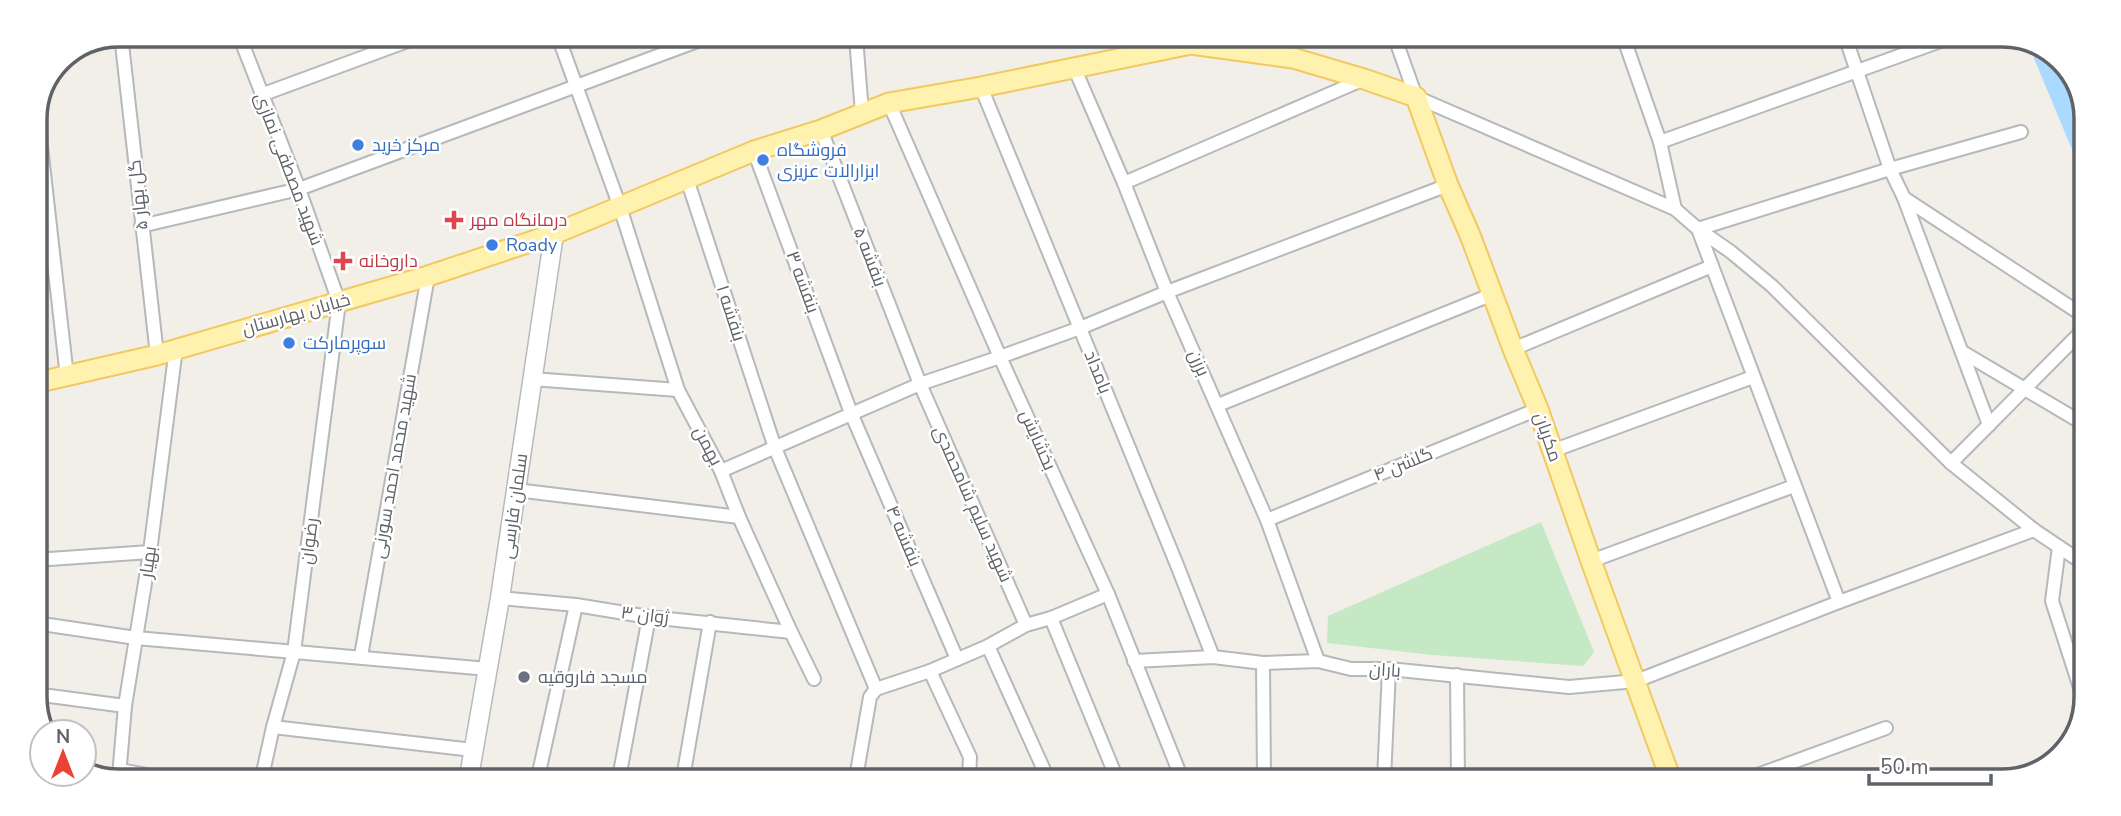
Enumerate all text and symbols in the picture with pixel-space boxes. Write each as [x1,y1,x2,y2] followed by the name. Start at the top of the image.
[249,89,329,249] street label: شهید مصطفی نمازی
[372,133,440,157] place label: مرکز خرید
[350,137,366,153] marker: مرکز خرید
[777,138,879,183] place label: فروشگاه ابزارالات عزیزی
[755,152,771,168] marker: فروشگاه ابزارالات عزیزی
[122,159,154,231] street label: گل بهار ۵
[469,208,567,232] place label: درمانگاه مهر
[444,210,464,230] marker: درمانگاه مهر
[848,224,892,290] street label: بنفشه ۵
[506,233,558,257] place label: Roady
[484,237,500,253] marker: Roady
[781,248,825,316] street label: بنفشه ۳
[359,249,418,273] place label: داروخانه
[333,251,353,271] marker: داروخانه
[711,282,751,344] street label: بنفشه ۱
[239,287,353,341] street label: خیابان بهارستان
[303,331,386,355] place label: سوپرمارکت
[281,335,297,351] marker: سوپرمارکت
[1183,346,1215,380] street label: برزن
[1078,347,1118,397] street label: بامداد
[366,372,422,560] street label: شهید محمد احمد سورنی
[1014,406,1062,474] street label: بخشایش
[1528,409,1568,465] street label: مکریان
[688,422,728,470] street label: بهمن
[928,422,1018,586] street label: شهید سلیم شامحمدی
[1370,441,1436,487] street label: گلشن ۴
[495,452,533,560] street label: سلمان فارسی
[880,502,928,570] street label: بنفشه ۴
[294,516,324,566] street label: رضوان
[134,544,162,581] street label: بهیار
[620,600,671,630] street label: ژوان ۳
[1369,657,1401,683] street label: باران
[538,665,648,689] place label: مسجد فاروقیه
[516,669,532,685] marker: مسجد فاروقیه
[28,718,98,788] north arrow
[56,724,70,750] text: N
[1869,742,1992,786] scale bar
[1880,753,1929,781] text: 50 m

